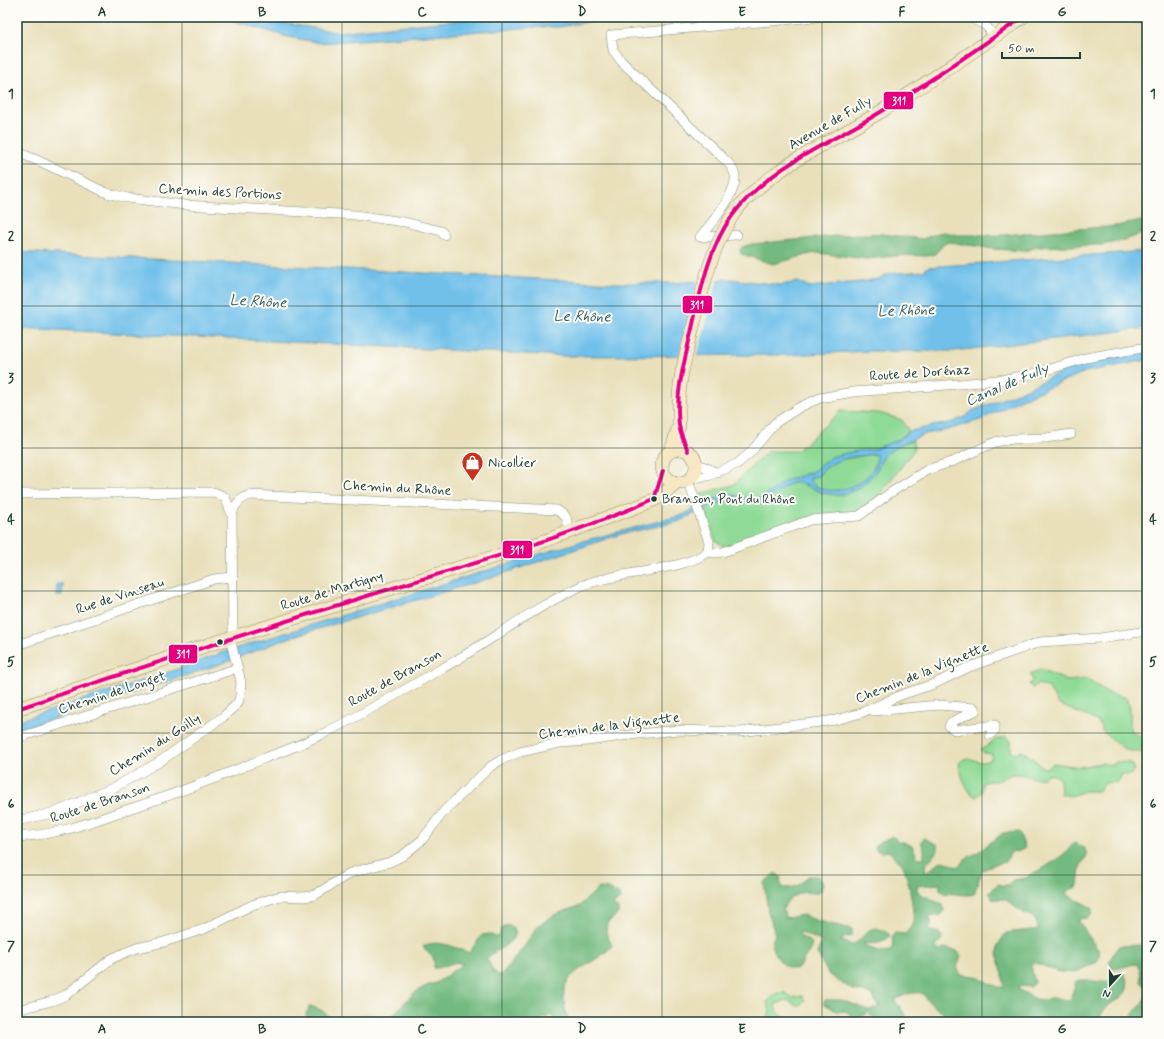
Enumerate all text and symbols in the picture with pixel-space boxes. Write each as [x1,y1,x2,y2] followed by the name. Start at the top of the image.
[98,4,106,21] text: A
[258,4,267,21] text: B
[417,4,427,21] text: C
[578,4,587,21] text: D
[738,4,746,21] text: E
[899,4,906,21] text: F
[1058,4,1067,21] text: G
[1002,34,1080,60] scale bar
[1008,41,1035,57] text: 50 m
[8,86,14,103] text: 1
[1150,86,1156,103] text: 1
[883,91,914,110] line badge: 311
[785,92,875,154] street label: Avenue de Fully
[892,95,906,109] text: 311
[158,180,282,204] street label: Chemin des Portions
[8,228,15,245] text: 2
[1150,228,1157,245] text: 2
[229,291,288,314] water label: Le Rhône
[682,295,713,314] line badge: 311
[690,299,704,313] text: 311
[877,300,936,322] water label: Le Rhône
[553,307,611,328] water label: Le Rhône
[962,358,1053,411] water label: Canal de Fully
[869,360,972,386] street label: Route de Dorénaz
[8,370,14,387] text: 3
[1150,370,1156,387] text: 3
[460,450,486,483] shop icon: Nicollier
[488,454,536,472] place label: Nicollier
[342,476,452,500] street label: Chemin du Rhône
[662,491,795,508] place label: Branson, Pont du Rhône
[649,494,659,504] marker: Branson, Pont du Rhône
[7,512,15,529] text: 4
[1149,512,1157,529] text: 4
[502,540,533,559] line badge: 311
[510,544,524,558] text: 311
[279,567,385,615] street label: Route de Martigny
[74,573,166,619] street label: Rue de Vinseau
[215,637,225,647] unlabelled marker
[853,638,992,710] street label: Chemin de la Vignette
[168,644,198,664] line badge: 311
[345,645,445,711] street label: Route de Branson
[176,648,190,662] text: 311
[7,654,15,671] text: 5
[1149,654,1157,671] text: 5
[56,667,169,721] street label: Chemin de Longet
[537,708,681,746] street label: Chemin de la Vignette
[106,710,204,780] street label: Chemin du Goilly
[48,778,152,828] street label: Route de Branson
[8,796,15,813] text: 6
[1150,796,1157,813] text: 6
[7,938,15,955] text: 7
[1149,938,1157,955] text: 7
[1090,965,1130,1005] north arrow
[1101,986,1113,1001] text: N
[98,1021,106,1038] text: A
[258,1021,267,1038] text: B
[417,1021,427,1038] text: C
[578,1021,587,1038] text: D
[738,1021,746,1038] text: E
[899,1021,906,1038] text: F
[1058,1021,1067,1038] text: G

